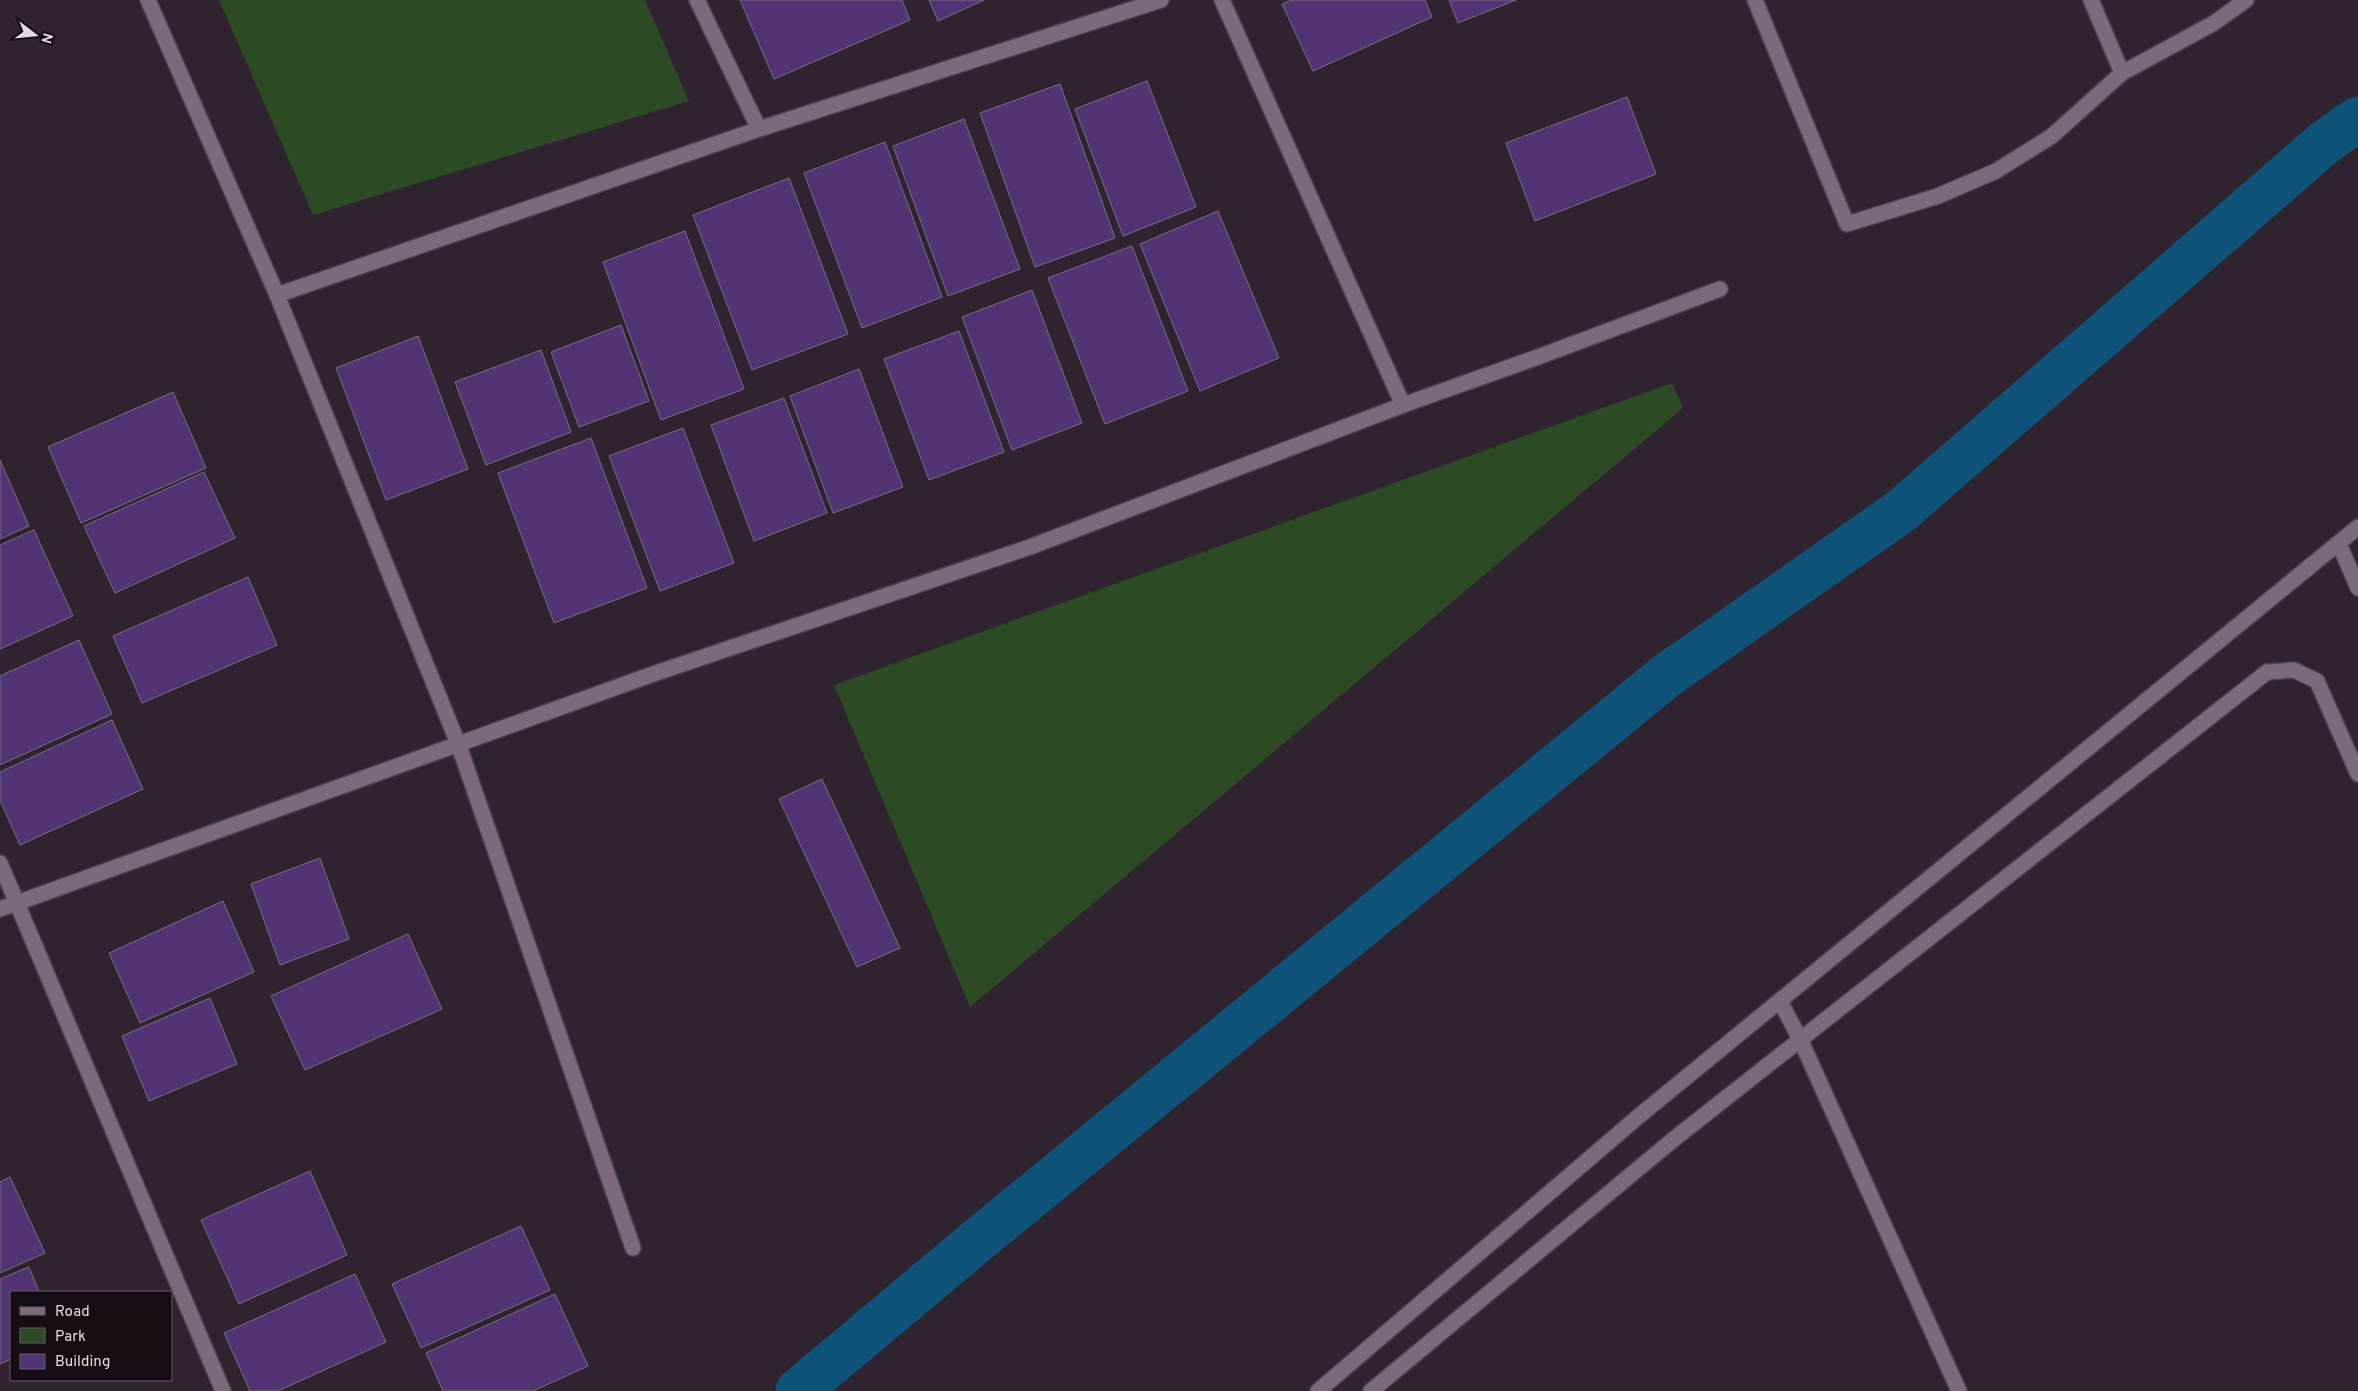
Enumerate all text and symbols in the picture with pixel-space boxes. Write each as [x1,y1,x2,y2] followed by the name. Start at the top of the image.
[10,10,60,60] north arrow
[36,31,56,45] text: N
[10,1291,172,1381] legend
[55,1303,90,1322] text: Road
[55,1328,86,1347] text: Park
[55,1353,110,1372] text: Building

